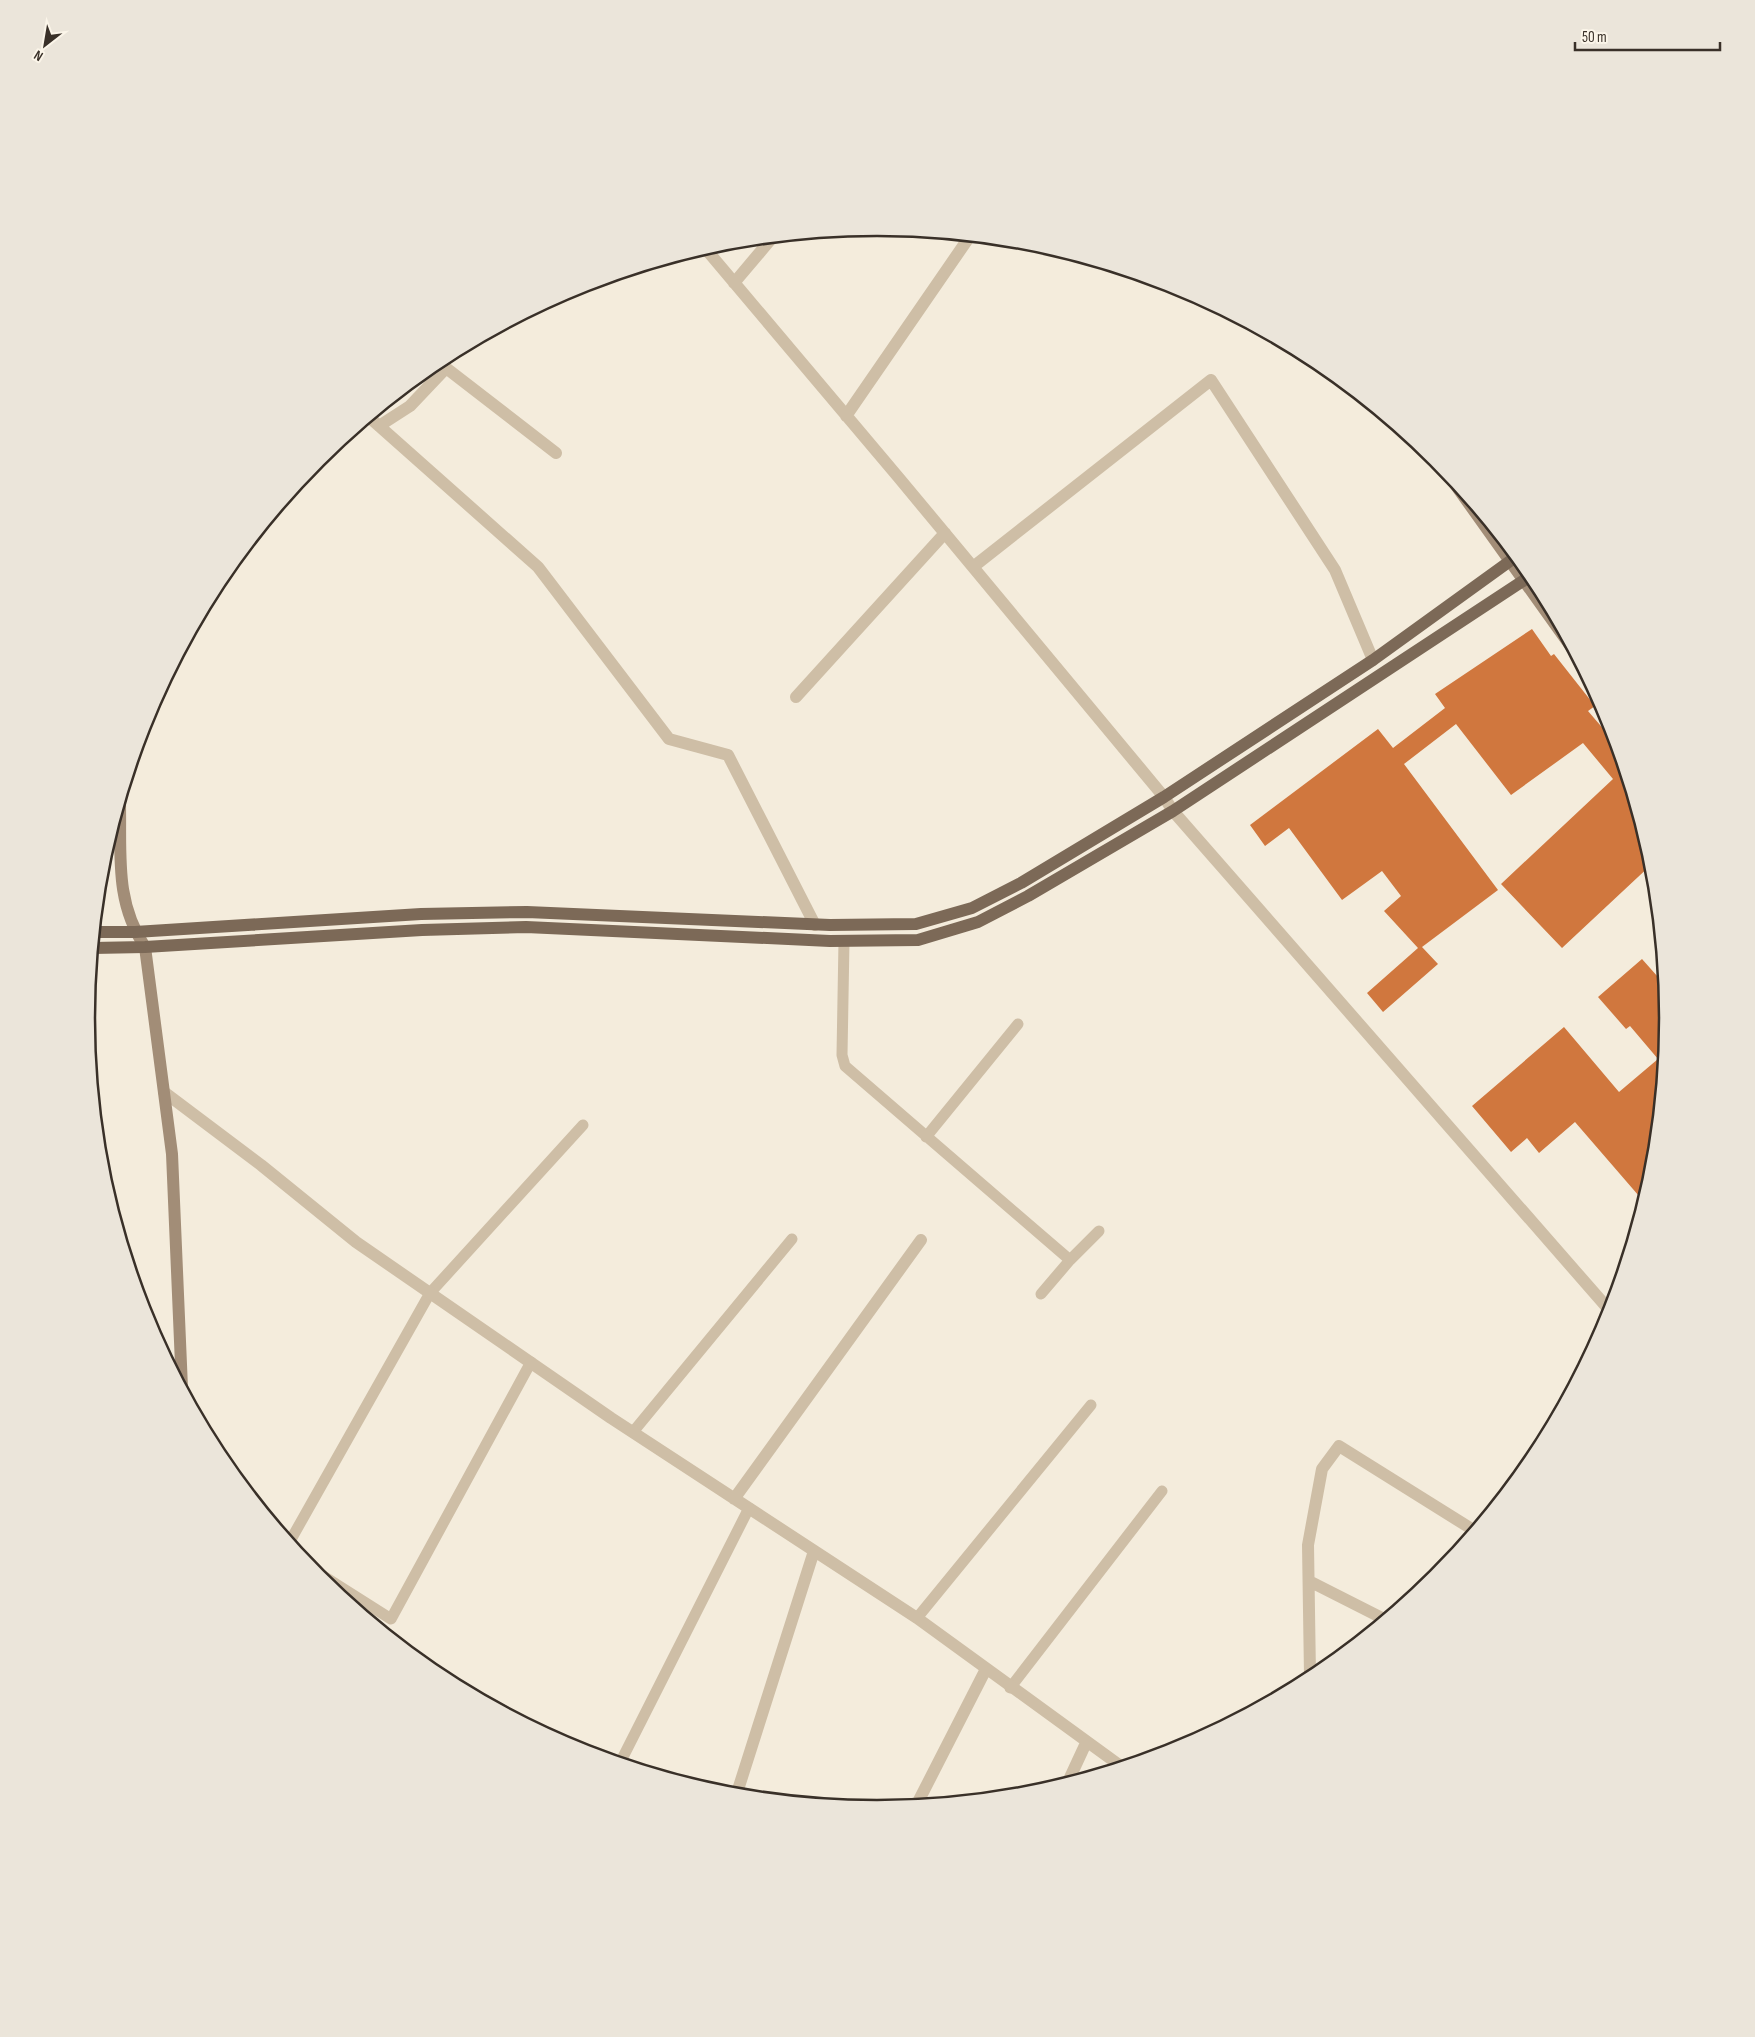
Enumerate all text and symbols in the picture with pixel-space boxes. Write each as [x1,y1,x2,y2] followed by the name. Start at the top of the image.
[20,20,70,70] north arrow
[1575,20,1720,52] scale bar
[1582,28,1607,47] text: 50 m
[31,47,46,65] text: N

